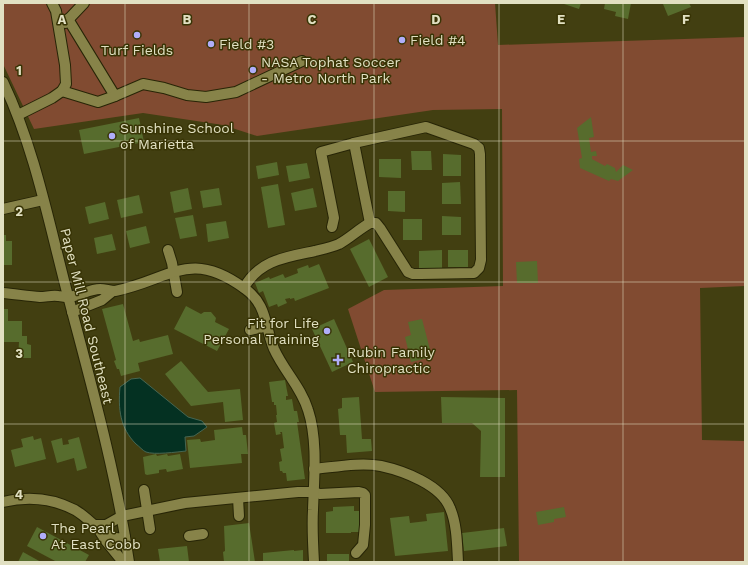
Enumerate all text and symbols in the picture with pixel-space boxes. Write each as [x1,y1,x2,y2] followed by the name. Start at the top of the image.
[58,12,67,27] text: A
[183,12,192,27] text: B
[308,12,317,27] text: C
[431,12,441,27] text: D
[557,12,565,27] text: E
[682,12,690,27] text: F
[132,30,142,40] marker: Turf Fields
[410,32,466,48] place label: Field #4
[397,35,407,45] marker: Field #4
[219,36,274,52] place label: Field #3
[206,39,216,49] marker: Field #3
[101,42,173,58] place label: Turf Fields
[261,54,401,86] place label: NASA Tophat Soccer - Metro North Park
[16,63,22,78] text: 1
[248,65,258,75] marker: NASA Tophat Soccer - Metro North Park
[120,120,235,152] place label: Sunshine School of Marietta
[107,131,117,141] marker: Sunshine School of Marietta
[15,204,23,219] text: 2
[57,226,117,406] street label: Paper Mill Road Southeast
[203,315,320,347] place label: Fit for Life Personal Training
[322,326,332,336] marker: Fit for Life Personal Training
[347,344,435,376] place label: Rubin Family Chiropractic
[15,346,23,361] text: 3
[332,354,344,366] marker: Rubin Family Chiropractic
[15,487,24,502] text: 4
[51,520,141,552] place label: The Pearl At East Cobb
[38,531,48,541] marker: The Pearl At East Cobb

